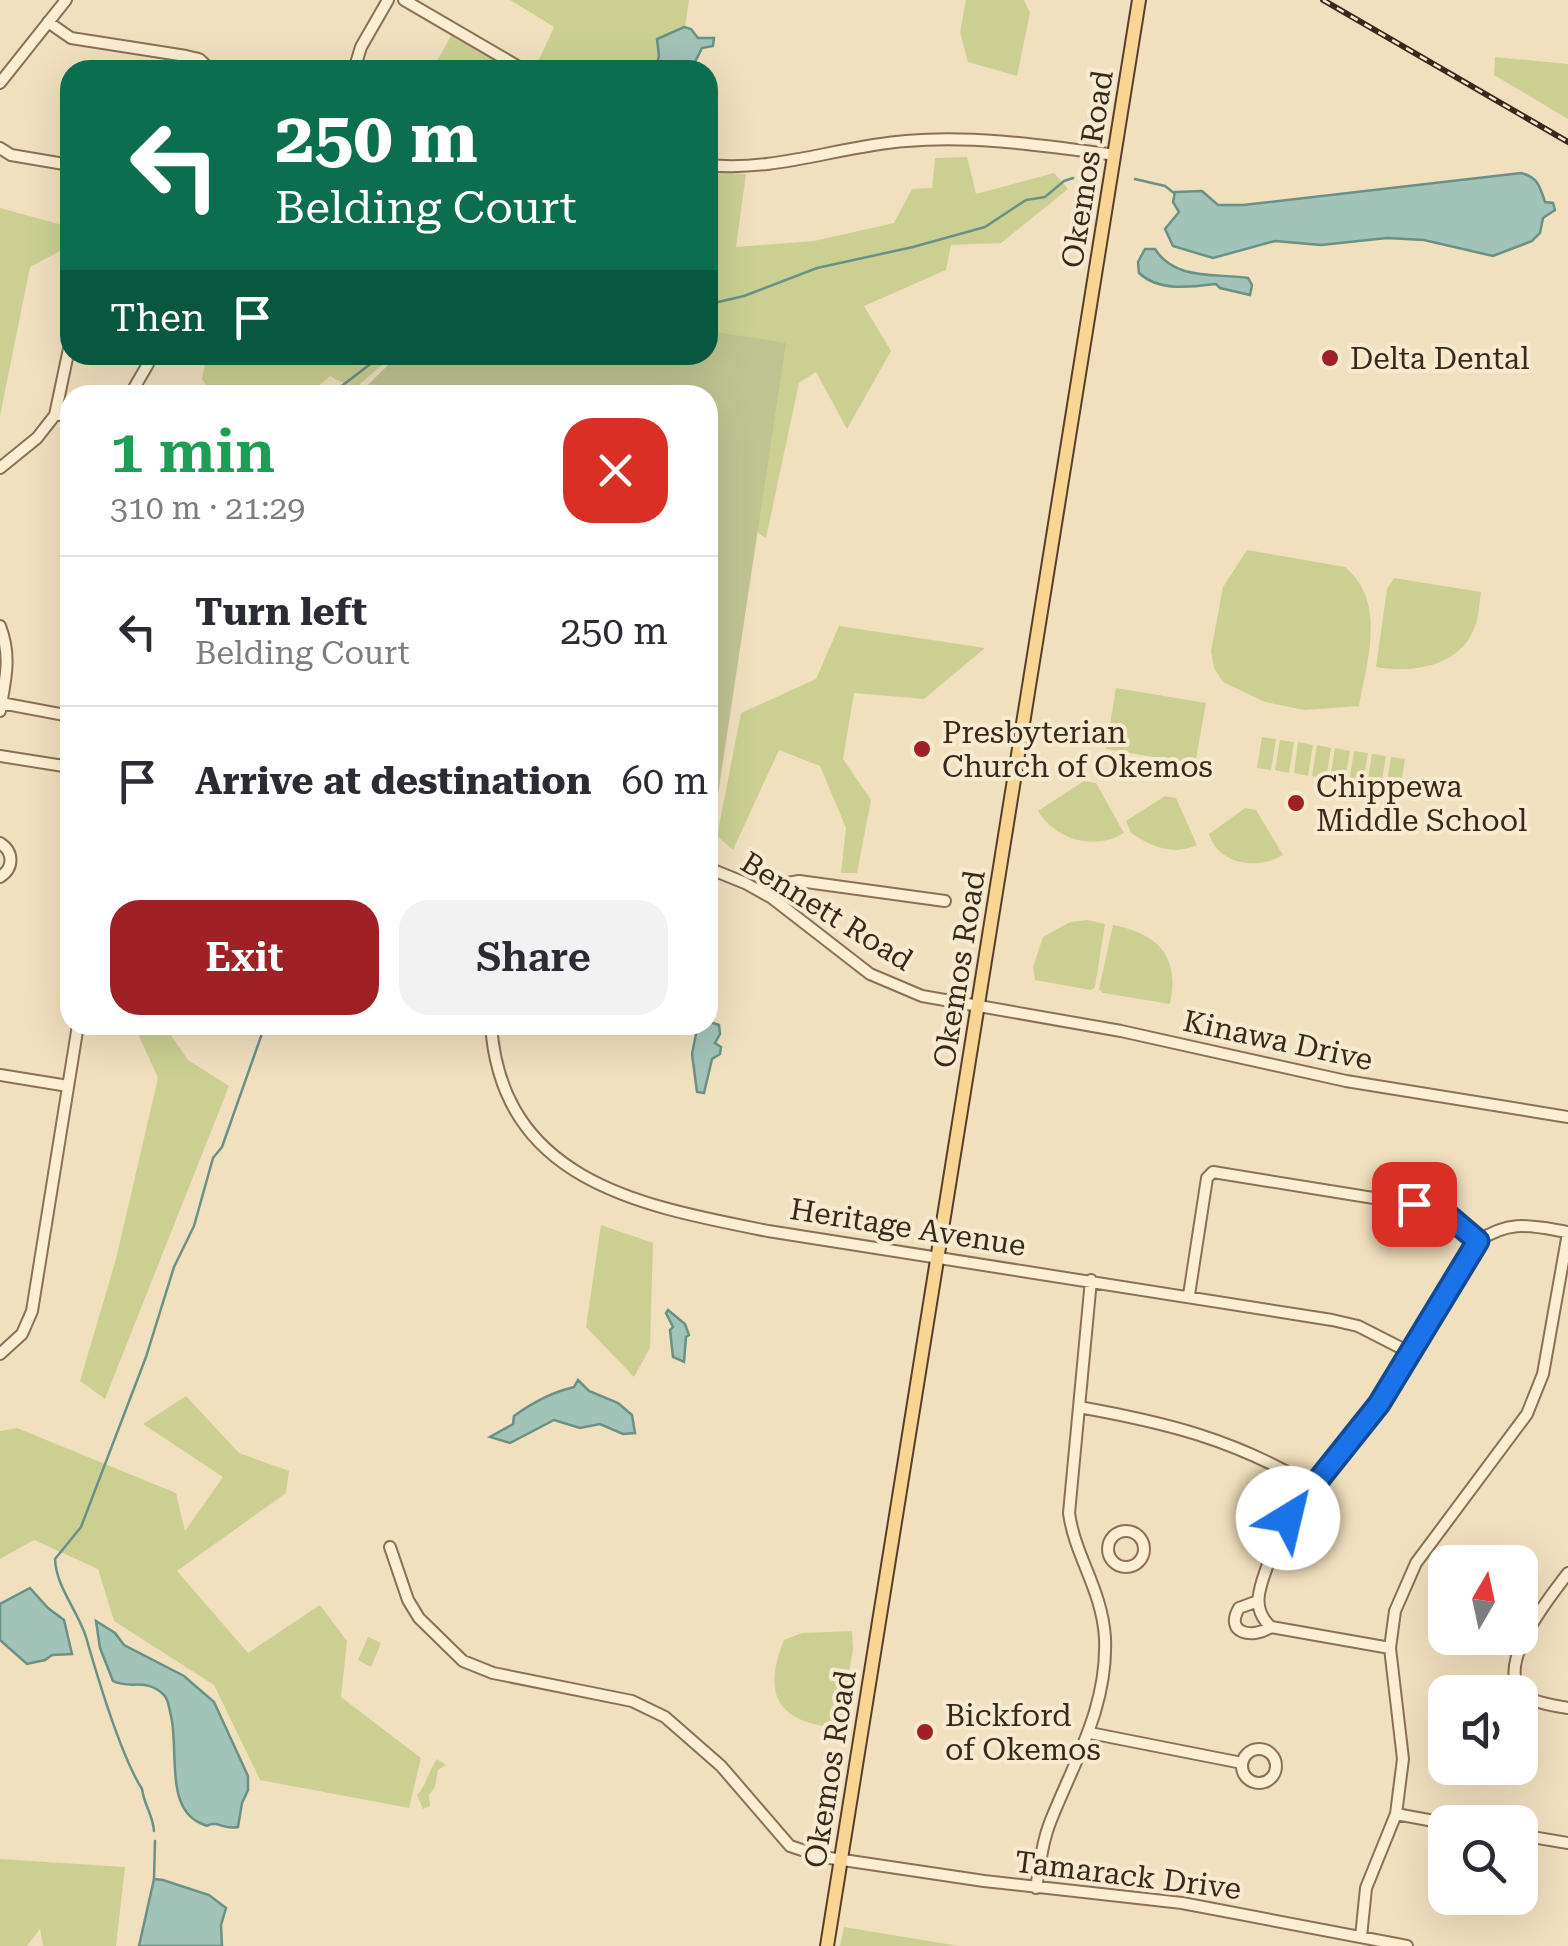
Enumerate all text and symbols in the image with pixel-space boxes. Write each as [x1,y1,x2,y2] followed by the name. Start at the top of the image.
[1054,68,1120,270] street label: Okemos Road
[275,97,478,179] text: 250 m
[110,100,240,230] icon: left
[275,181,577,234] text: Belding Court
[225,290,280,345] icon: arrive
[110,296,205,340] text: Then
[1350,341,1529,376] place label: Delta Dental
[1319,347,1341,369] marker: Delta Dental
[110,416,275,487] text: 1 min
[563,418,668,523] button: close
[110,489,305,527] text: 310 m · 21:29
[195,590,367,634] text: Turn left
[110,604,165,659] icon: left
[560,609,668,653] text: 250 m
[195,634,410,672] text: Belding Court
[942,715,1213,784] place label: Presbyterian Church of Okemos
[911,738,933,760] marker: Presbyterian Church of Okemos
[110,754,165,809] icon: arrive
[195,759,591,803] text: Arrive at destination
[621,759,708,803] text: 60 m
[1316,769,1527,838] place label: Chippewa Middle School
[1285,792,1307,814] marker: Chippewa Middle School
[735,844,919,978] street label: Bennett Road
[926,868,992,1070] street label: Okemos Road
[110,900,379,1015] button: Exit
[399,900,668,1015] button: Share
[1180,1003,1376,1077] street label: Kinawa Drive
[1372,1162,1457,1247] pin
[1387,1177,1442,1232] icon: arrive
[788,1191,1028,1263] street label: Heritage Avenue
[1236,1466,1340,1570] position arrow
[1428,1545,1538,1655] north arrow
[1428,1545,1538,1915] map controls
[797,1668,863,1870] street label: Okemos Road
[1428,1675,1538,1785] button: sound
[945,1698,1101,1767] place label: Bickford of Okemos
[914,1721,936,1743] marker: Bickford of Okemos
[1428,1805,1538,1915] button: search
[1013,1844,1243,1906] street label: Tamarack Drive

